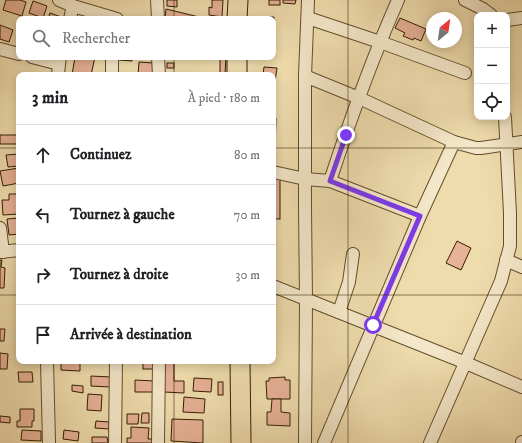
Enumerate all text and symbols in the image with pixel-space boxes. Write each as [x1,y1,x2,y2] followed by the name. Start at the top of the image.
[426,12,462,48] north arrow
[474,12,510,120] map controls
[474,12,510,48] button: +
[16,16,276,60] search box
[30,27,52,49] icon: search
[62,29,130,48] text: Rechercher
[474,48,510,84] button: −
[474,84,510,120] button: locate
[32,87,68,109] text: 3 min
[188,90,260,106] text: À pied · 180 m
[337,126,355,144] route end
[32,144,54,166] icon: ahead
[70,145,131,164] text: Continuez
[234,147,260,163] text: 80 m
[32,204,54,226] icon: left
[70,205,175,224] text: Tournez à gauche
[234,207,260,223] text: 70 m
[32,264,54,286] icon: right
[70,265,168,284] text: Tournez à droite
[236,267,260,283] text: 30 m
[364,316,382,334] route start
[32,324,54,346] icon: arrive
[70,325,192,344] text: Arrivée à destination

